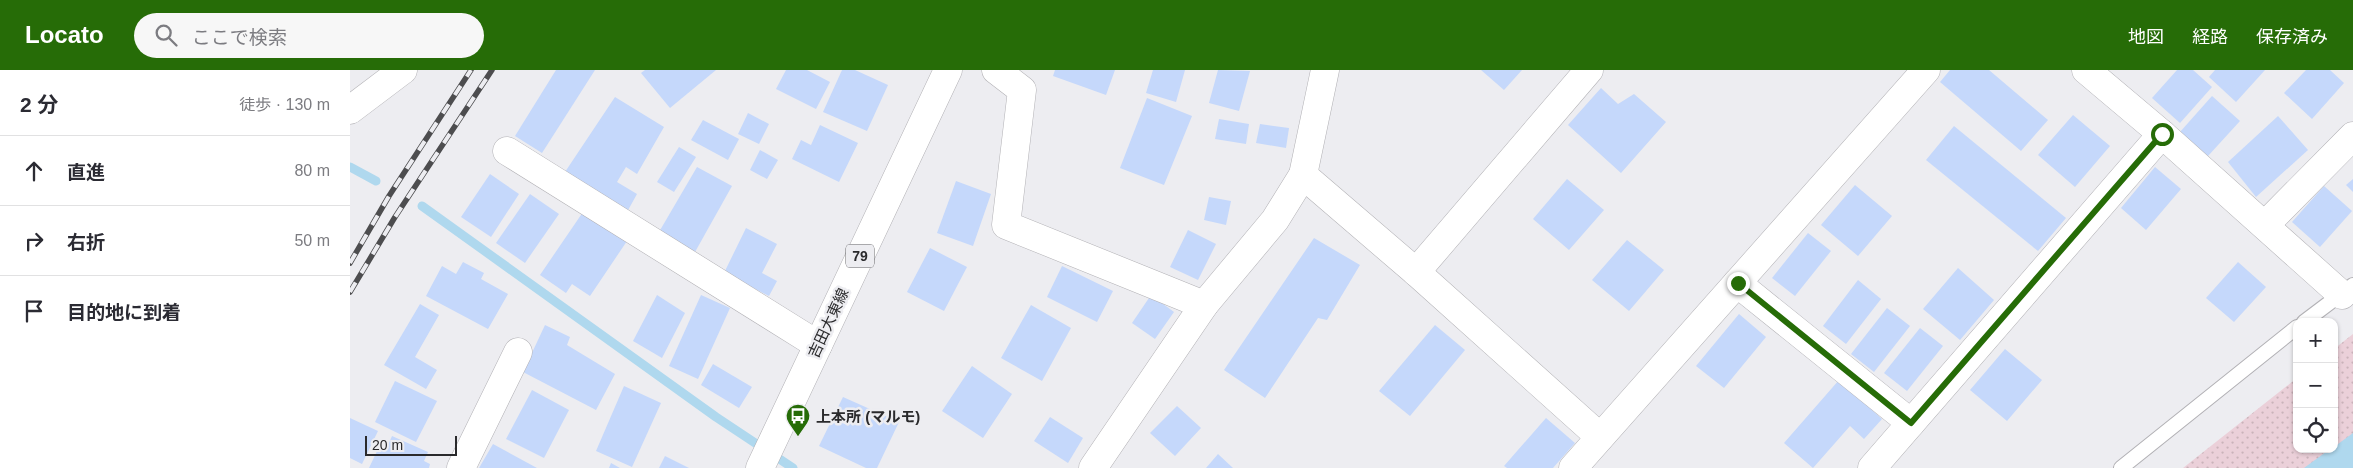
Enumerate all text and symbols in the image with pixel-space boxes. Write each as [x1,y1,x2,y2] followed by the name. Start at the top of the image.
[134,13,484,58] search box
[25,21,104,48] text: Locato
[152,21,180,49] icon: search
[192,27,287,48] text: ここで検索
[2128,27,2164,47] text: 地図
[2192,27,2228,47] text: 経路
[2256,27,2328,47] text: 保存済み
[20,93,59,116] text: 2 分
[239,96,330,113] text: 徒歩 · 130 m
[2151,123,2174,146] route start
[20,157,48,185] icon: ahead
[67,162,105,183] text: 直進
[294,162,330,179] text: 80 m
[20,227,48,255] icon: right
[67,232,105,253] text: 右折
[294,232,330,249] text: 50 m
[846,245,874,268] road number: 79
[1727,272,1750,295] route end
[804,285,852,361] street label: 吉田大東線
[20,297,48,325] icon: arrive
[67,302,181,323] text: 目的地に到着
[2293,318,2338,453] map controls
[2293,318,2338,363] button: +
[2293,363,2338,408] button: −
[785,403,811,437] bus stop icon: 上本所 (マルモ)
[816,408,920,425] place label: 上本所 (マルモ)
[2293,408,2338,453] button: locate
[365,433,458,456] scale bar
[372,437,403,453] text: 20 m

